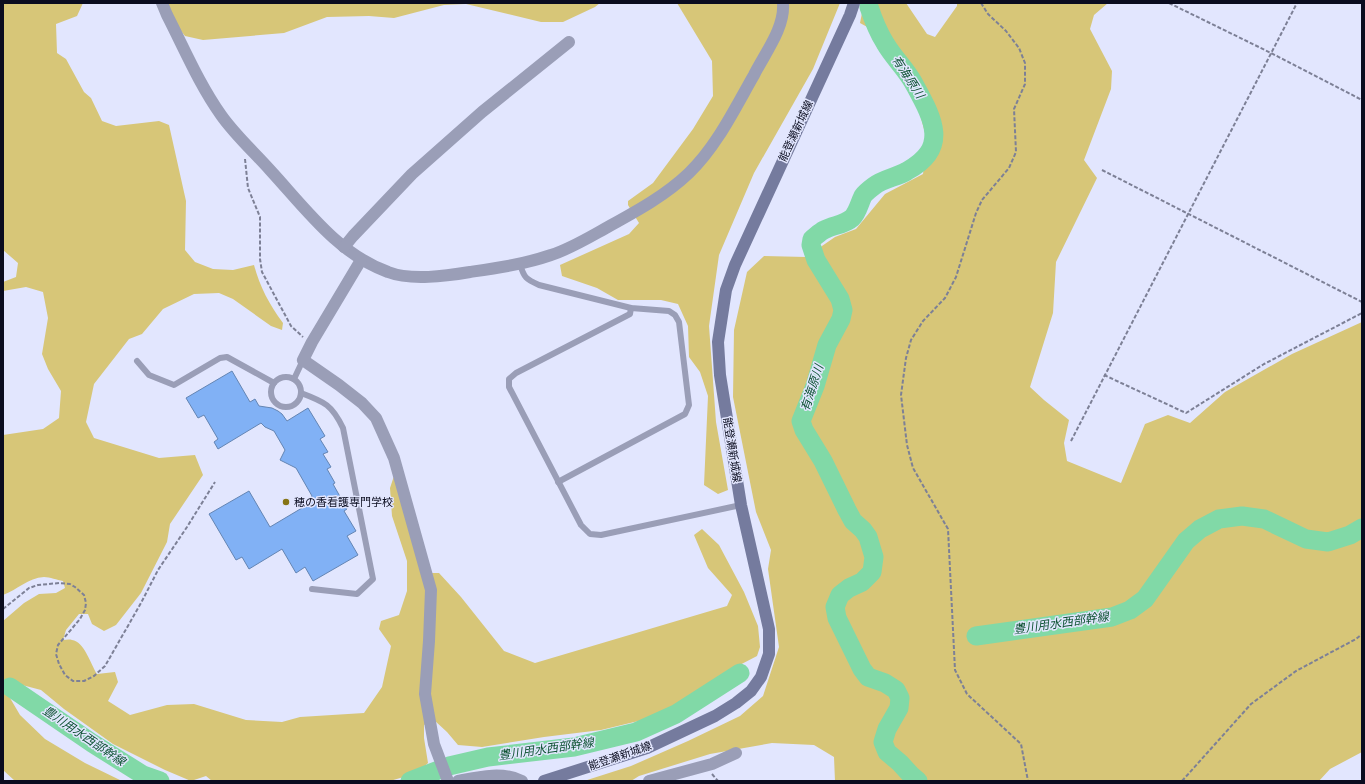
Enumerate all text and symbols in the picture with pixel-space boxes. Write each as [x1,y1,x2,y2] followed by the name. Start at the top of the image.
[889,53,928,103] water label: 有海原川
[776,98,816,164] street label: 能登瀬新城線
[798,361,827,413] water label: 有海原川
[720,416,744,484] street label: 能登瀬新城線
[294,496,393,509] place label: 穂の香看護専門学校
[281,497,291,507] marker: 穂の香看護専門学校
[1012,609,1111,637] water label: 豊川用水西部幹線
[40,703,129,770] water label: 豊川用水西部幹線
[497,735,596,763] water label: 豊川用水西部幹線
[587,739,653,773] street label: 能登瀬新城線

